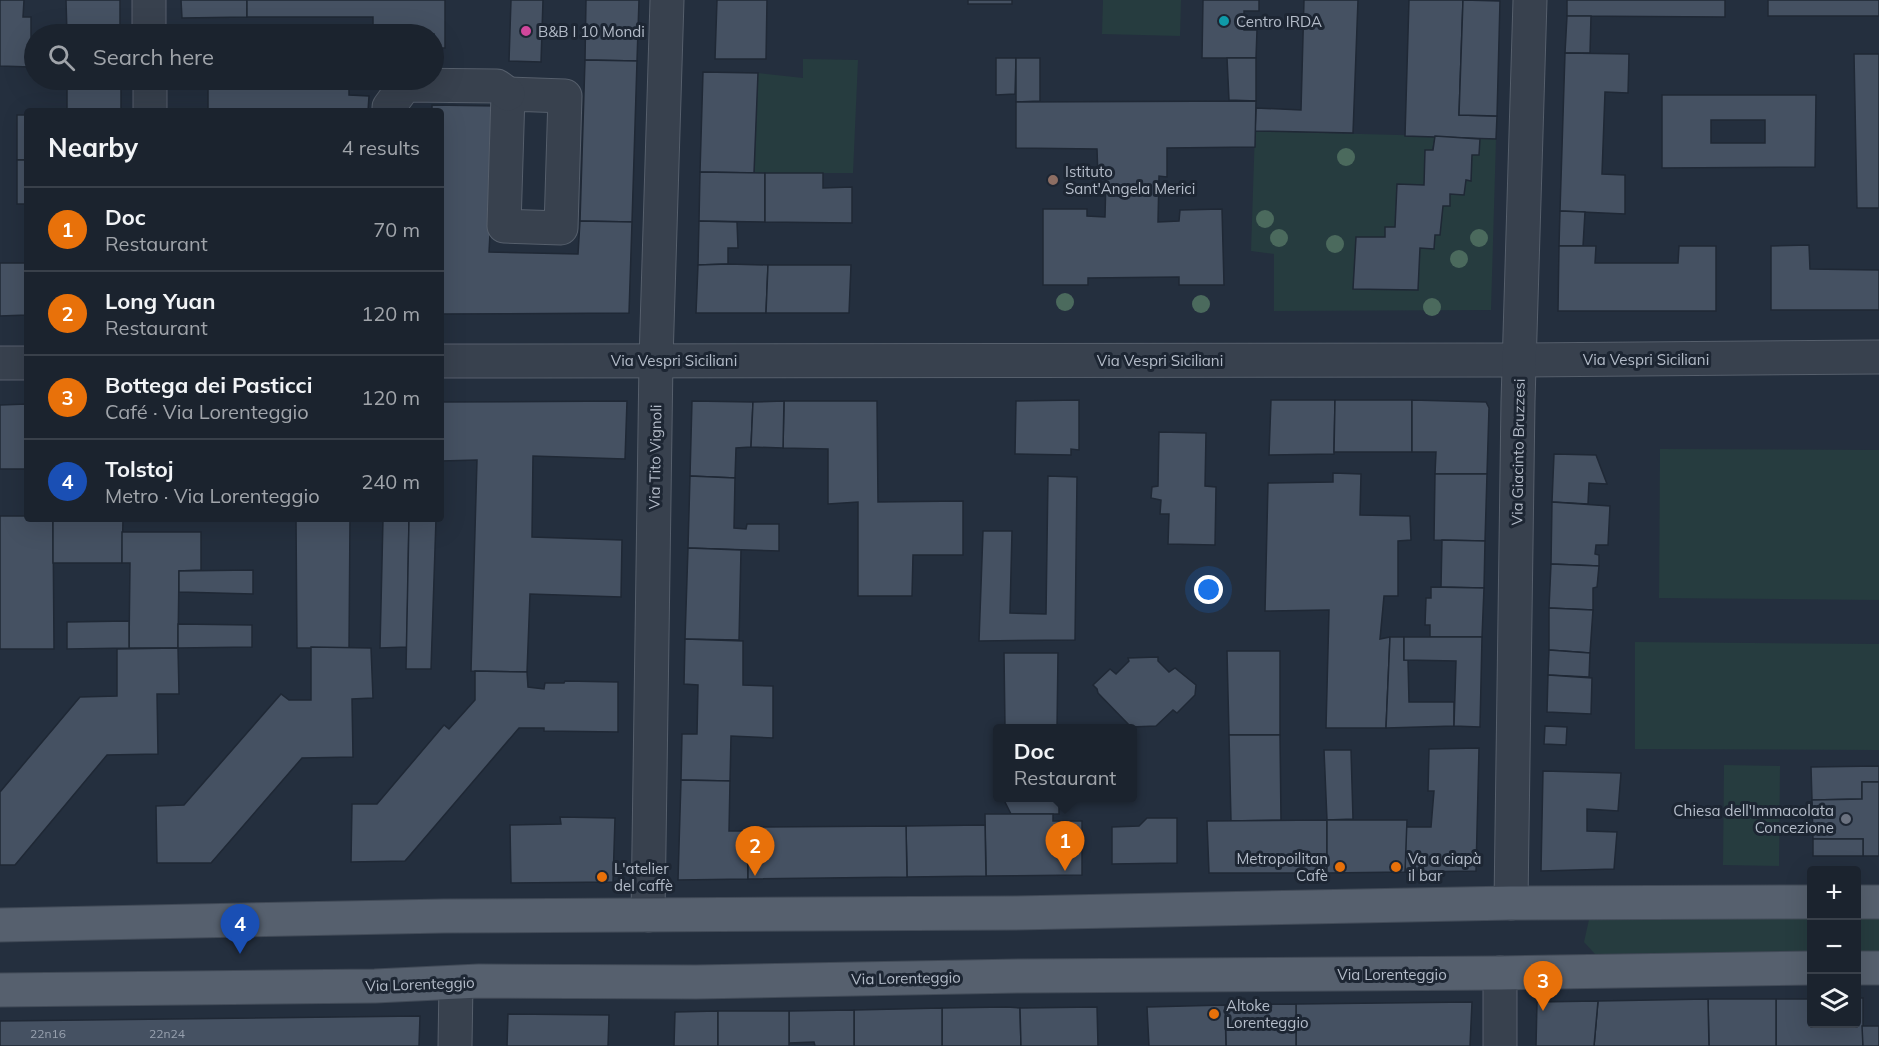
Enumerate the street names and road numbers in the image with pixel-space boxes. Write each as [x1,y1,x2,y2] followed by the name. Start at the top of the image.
[1583,350,1709,369] street label: Via Vespri Siciliani
[611,351,737,370] street label: Via Vespri Siciliani
[1097,351,1223,370] street label: Via Vespri Siciliani
[1507,378,1529,526] street label: Via Giacinto Bruzzesi
[645,404,665,510] street label: Via Tito Vignoli
[1337,965,1447,984] street label: Via Lorenteggio
[851,968,961,988] street label: Via Lorenteggio
[365,973,475,995] street label: Via Lorenteggio

